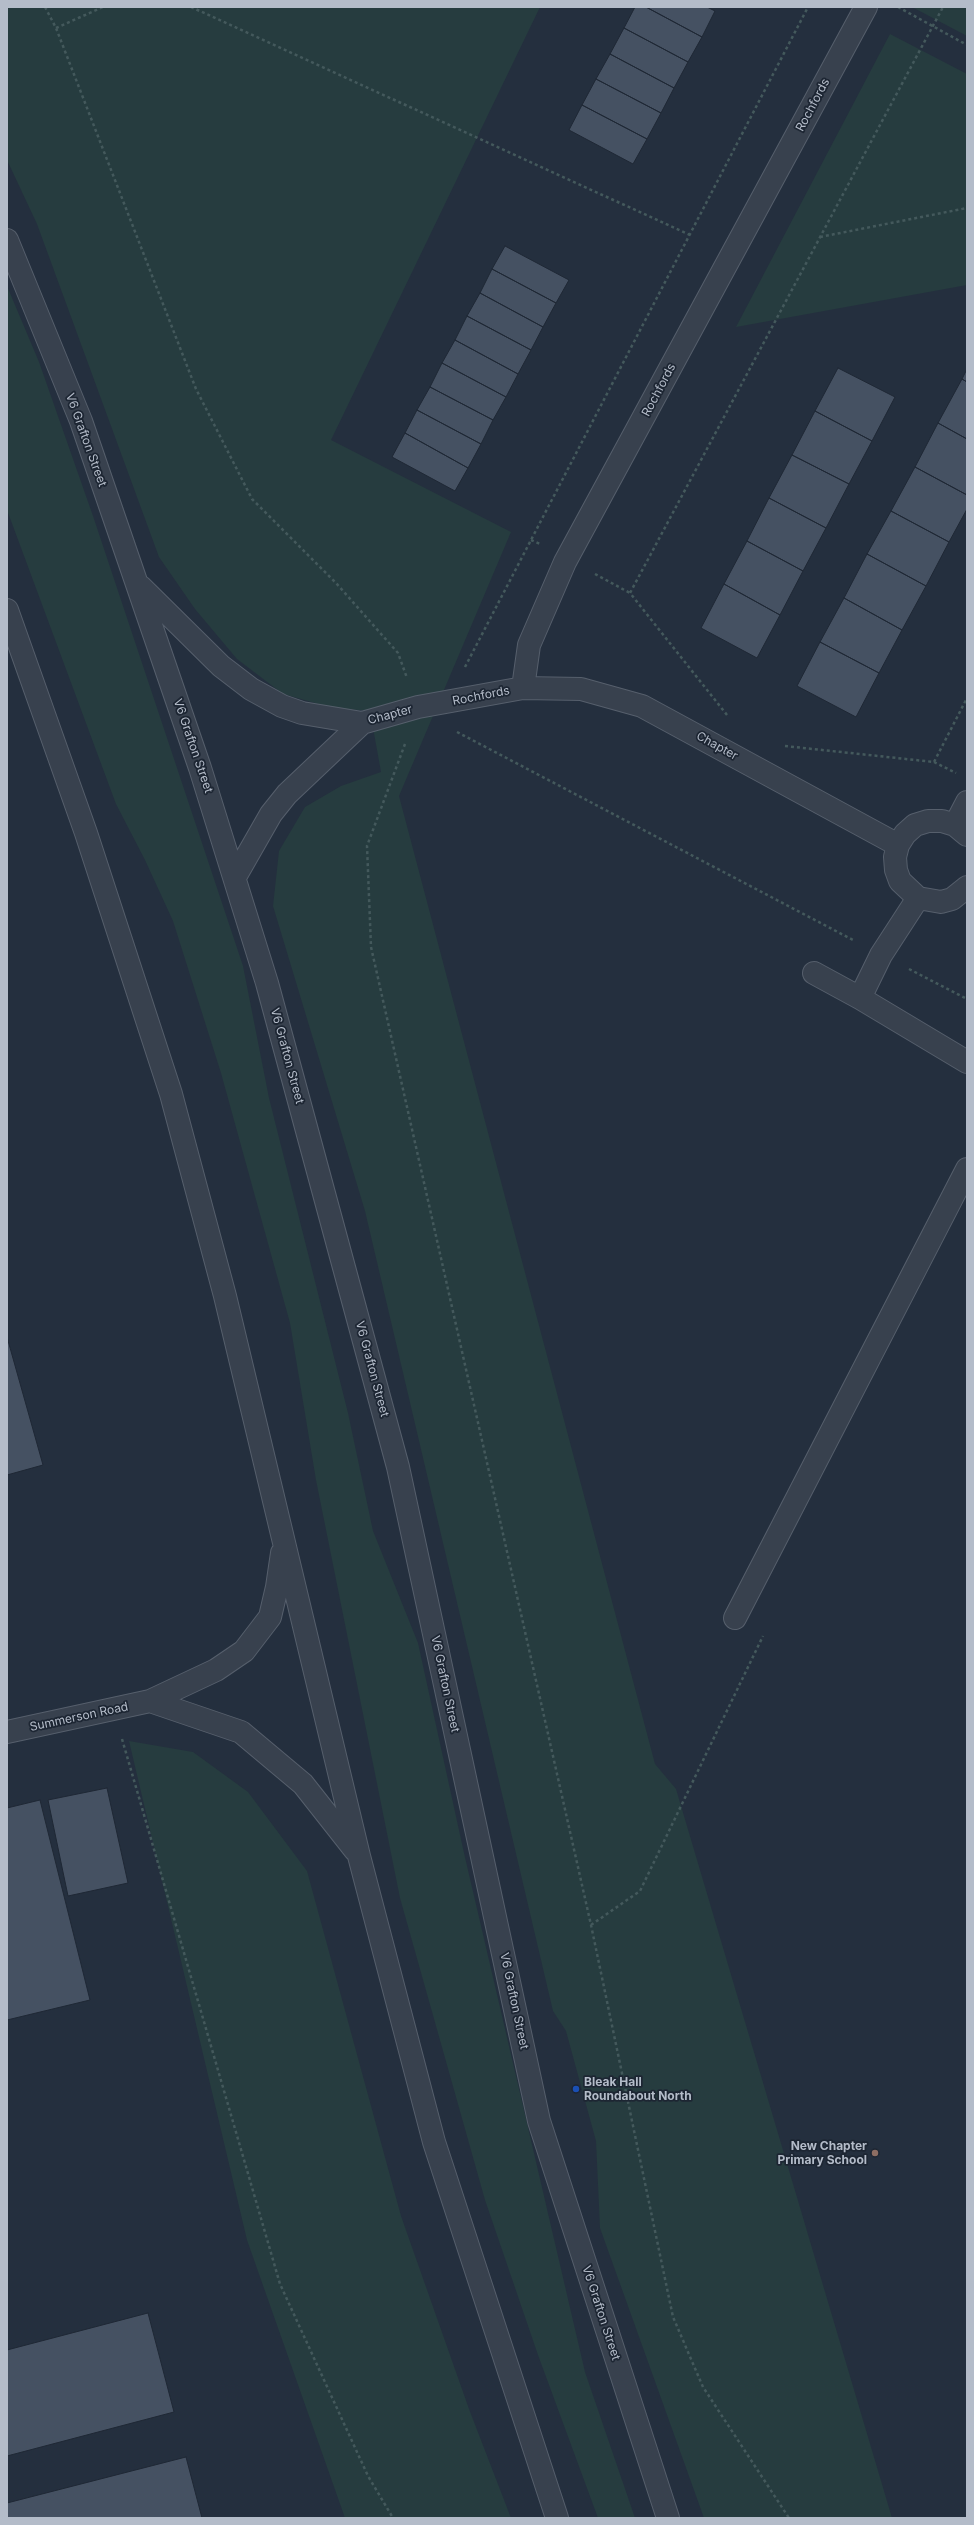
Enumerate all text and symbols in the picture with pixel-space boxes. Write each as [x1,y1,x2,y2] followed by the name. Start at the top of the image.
[793,76,833,134] street label: Rochfords
[639,361,679,419] street label: Rochfords
[62,391,110,489] street label: V6 Grafton Street
[451,683,511,709] street label: Rochfords
[170,697,216,795] street label: V6 Grafton Street
[366,702,414,728] street label: Chapter
[694,729,740,763] street label: Chapter
[267,1007,307,1105] street label: V6 Grafton Street
[352,1320,392,1418] street label: V6 Grafton Street
[428,1634,462,1734] street label: V6 Grafton Street
[28,1700,130,1734] street label: Summerson Road
[497,1951,531,2051] street label: V6 Grafton Street
[584,2075,692,2103] place label: Bleak Hall Roundabout North
[571,2084,581,2094] marker: Bleak Hall Roundabout North
[778,2139,867,2167] place label: New Chapter Primary School
[870,2148,880,2158] marker: New Chapter Primary School
[579,2264,623,2362] street label: V6 Grafton Street

